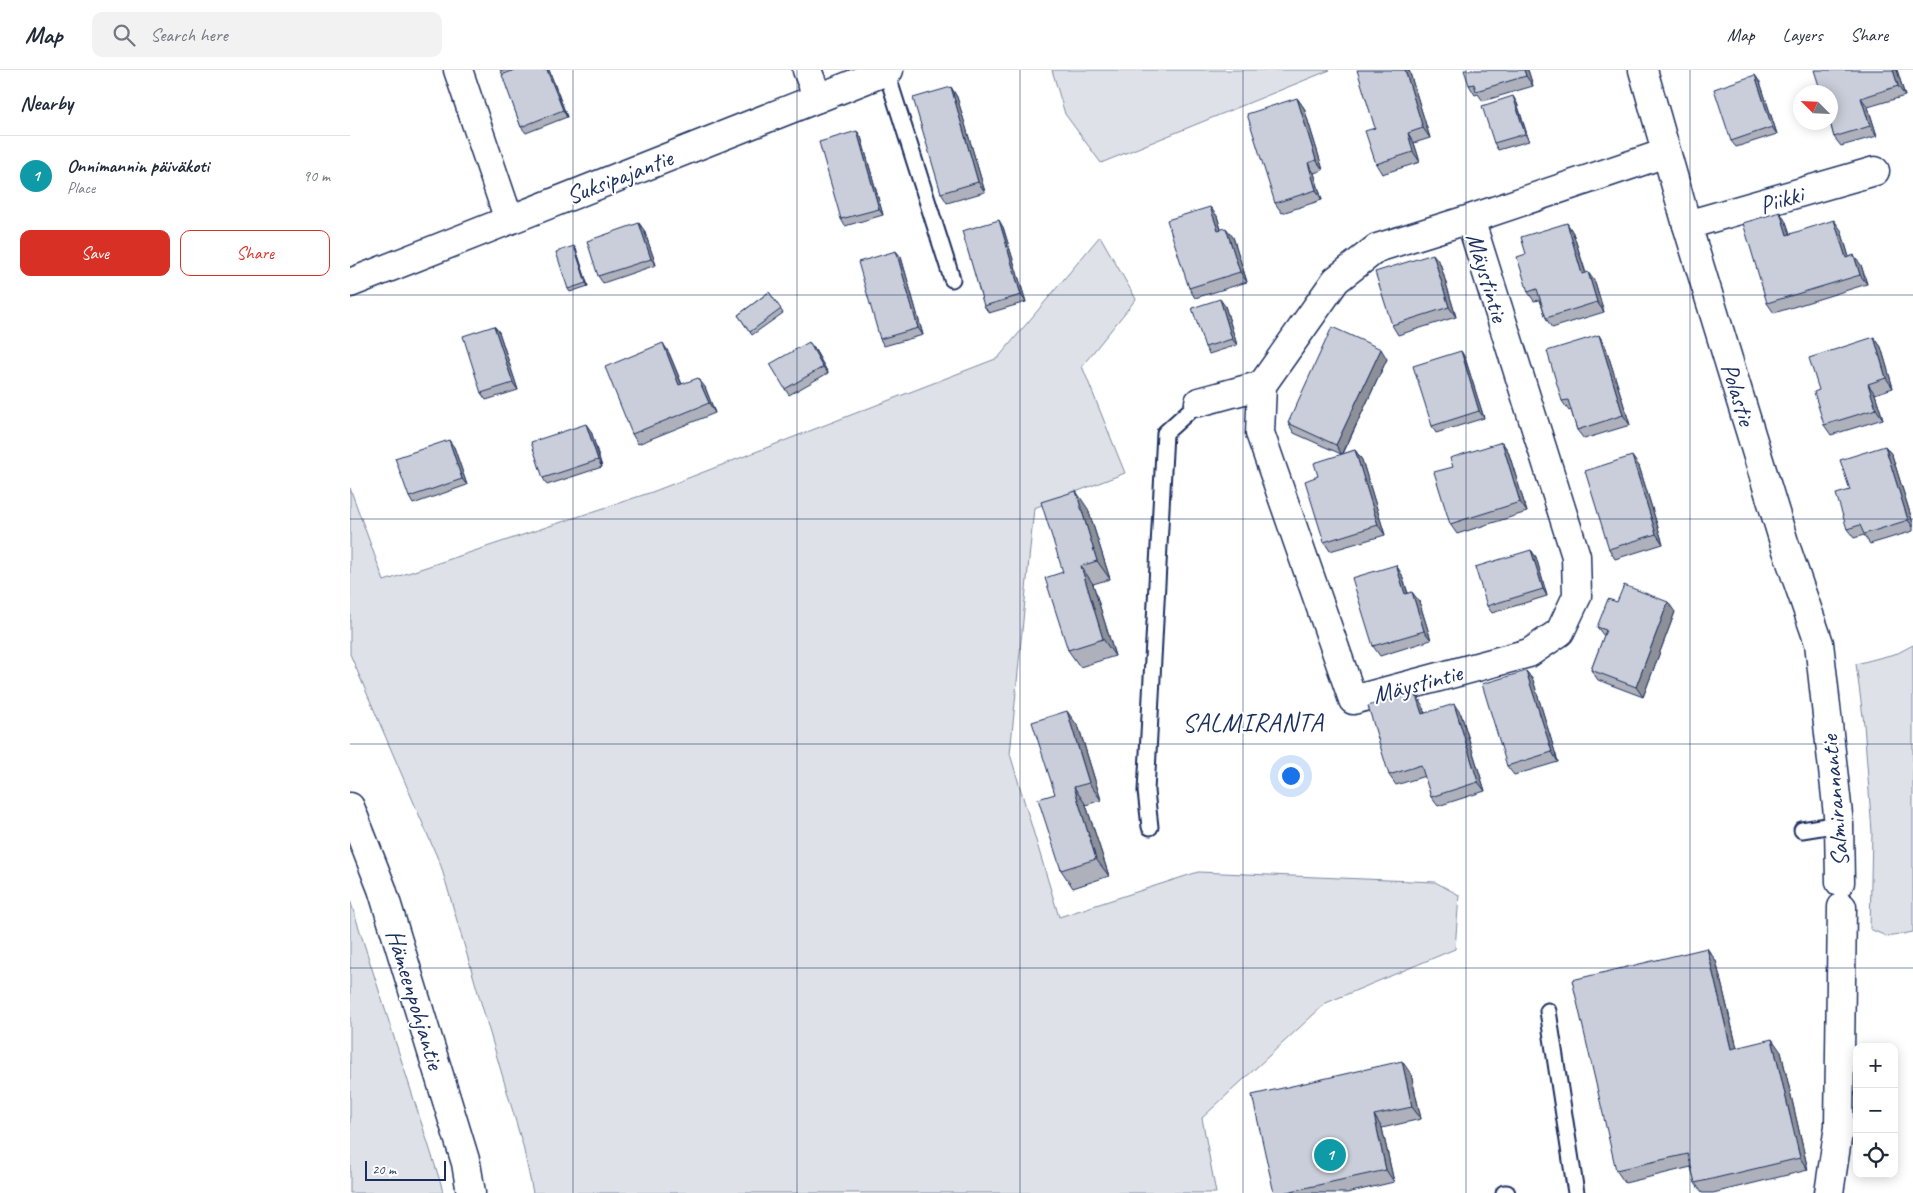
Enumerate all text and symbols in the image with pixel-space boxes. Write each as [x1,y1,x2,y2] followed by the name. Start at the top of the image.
[92,12,442,57] search box
[25,20,62,50] text: Map
[110,21,138,49] icon: search
[150,23,228,47] text: Search here
[1727,24,1755,46] text: Map
[1783,24,1822,46] text: Layers
[1850,24,1888,46] text: Share
[1793,85,1838,130] north arrow
[20,90,73,116] text: Nearby
[562,141,679,212] street label: Suksipajantie
[67,154,209,178] text: Onnimannin päiväkoti
[32,166,40,186] text: 1
[303,166,330,186] text: 90 m
[1756,177,1810,222] street label: Piikki
[67,178,95,198] text: Place
[1458,229,1516,327] street label: Mäystintie
[20,230,170,276] button: Save
[180,230,330,276] button: Share
[1713,359,1763,431] street label: Polastie
[1369,656,1467,711] street label: Mäystintie
[1182,706,1325,739] district label: SALMIRANTA
[1813,732,1857,868] street label: Salmirannantie
[1278,763,1304,789] your location
[379,925,452,1075] street label: Hämeenpohjantie
[1853,1043,1898,1178] map controls
[1853,1043,1898,1088] button: +
[1853,1088,1898,1133] button: −
[1853,1133,1898,1178] button: locate
[1314,1136,1346,1174] pin: 1
[365,1158,446,1181] scale bar
[372,1161,396,1178] text: 20 m

